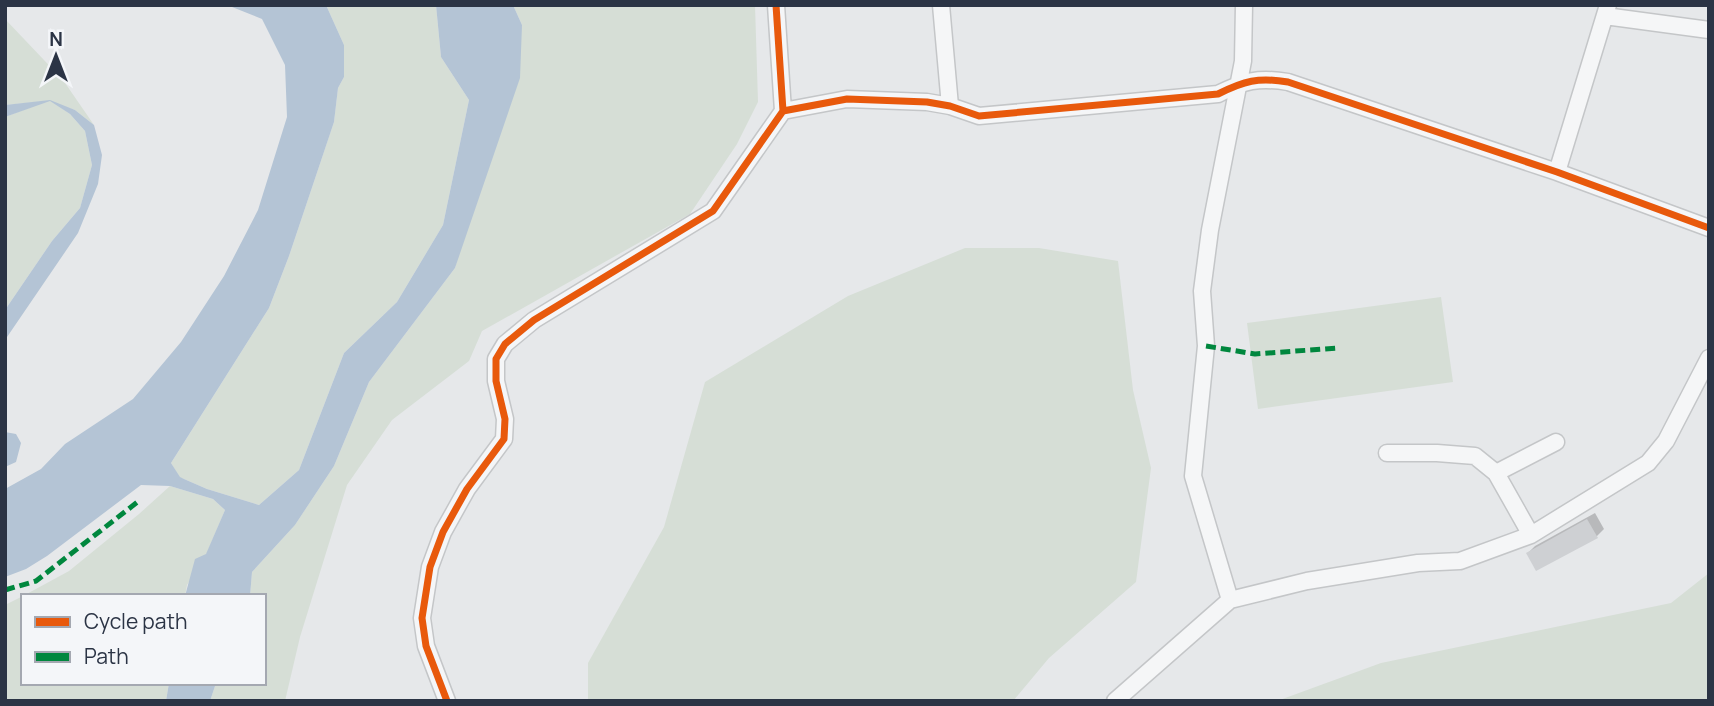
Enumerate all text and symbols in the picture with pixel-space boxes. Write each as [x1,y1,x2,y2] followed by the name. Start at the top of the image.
[21,21,91,91] north arrow
[49,26,63,52] text: N
[21,594,266,685] legend
[84,607,187,635] text: Cycle path
[84,642,129,670] text: Path

